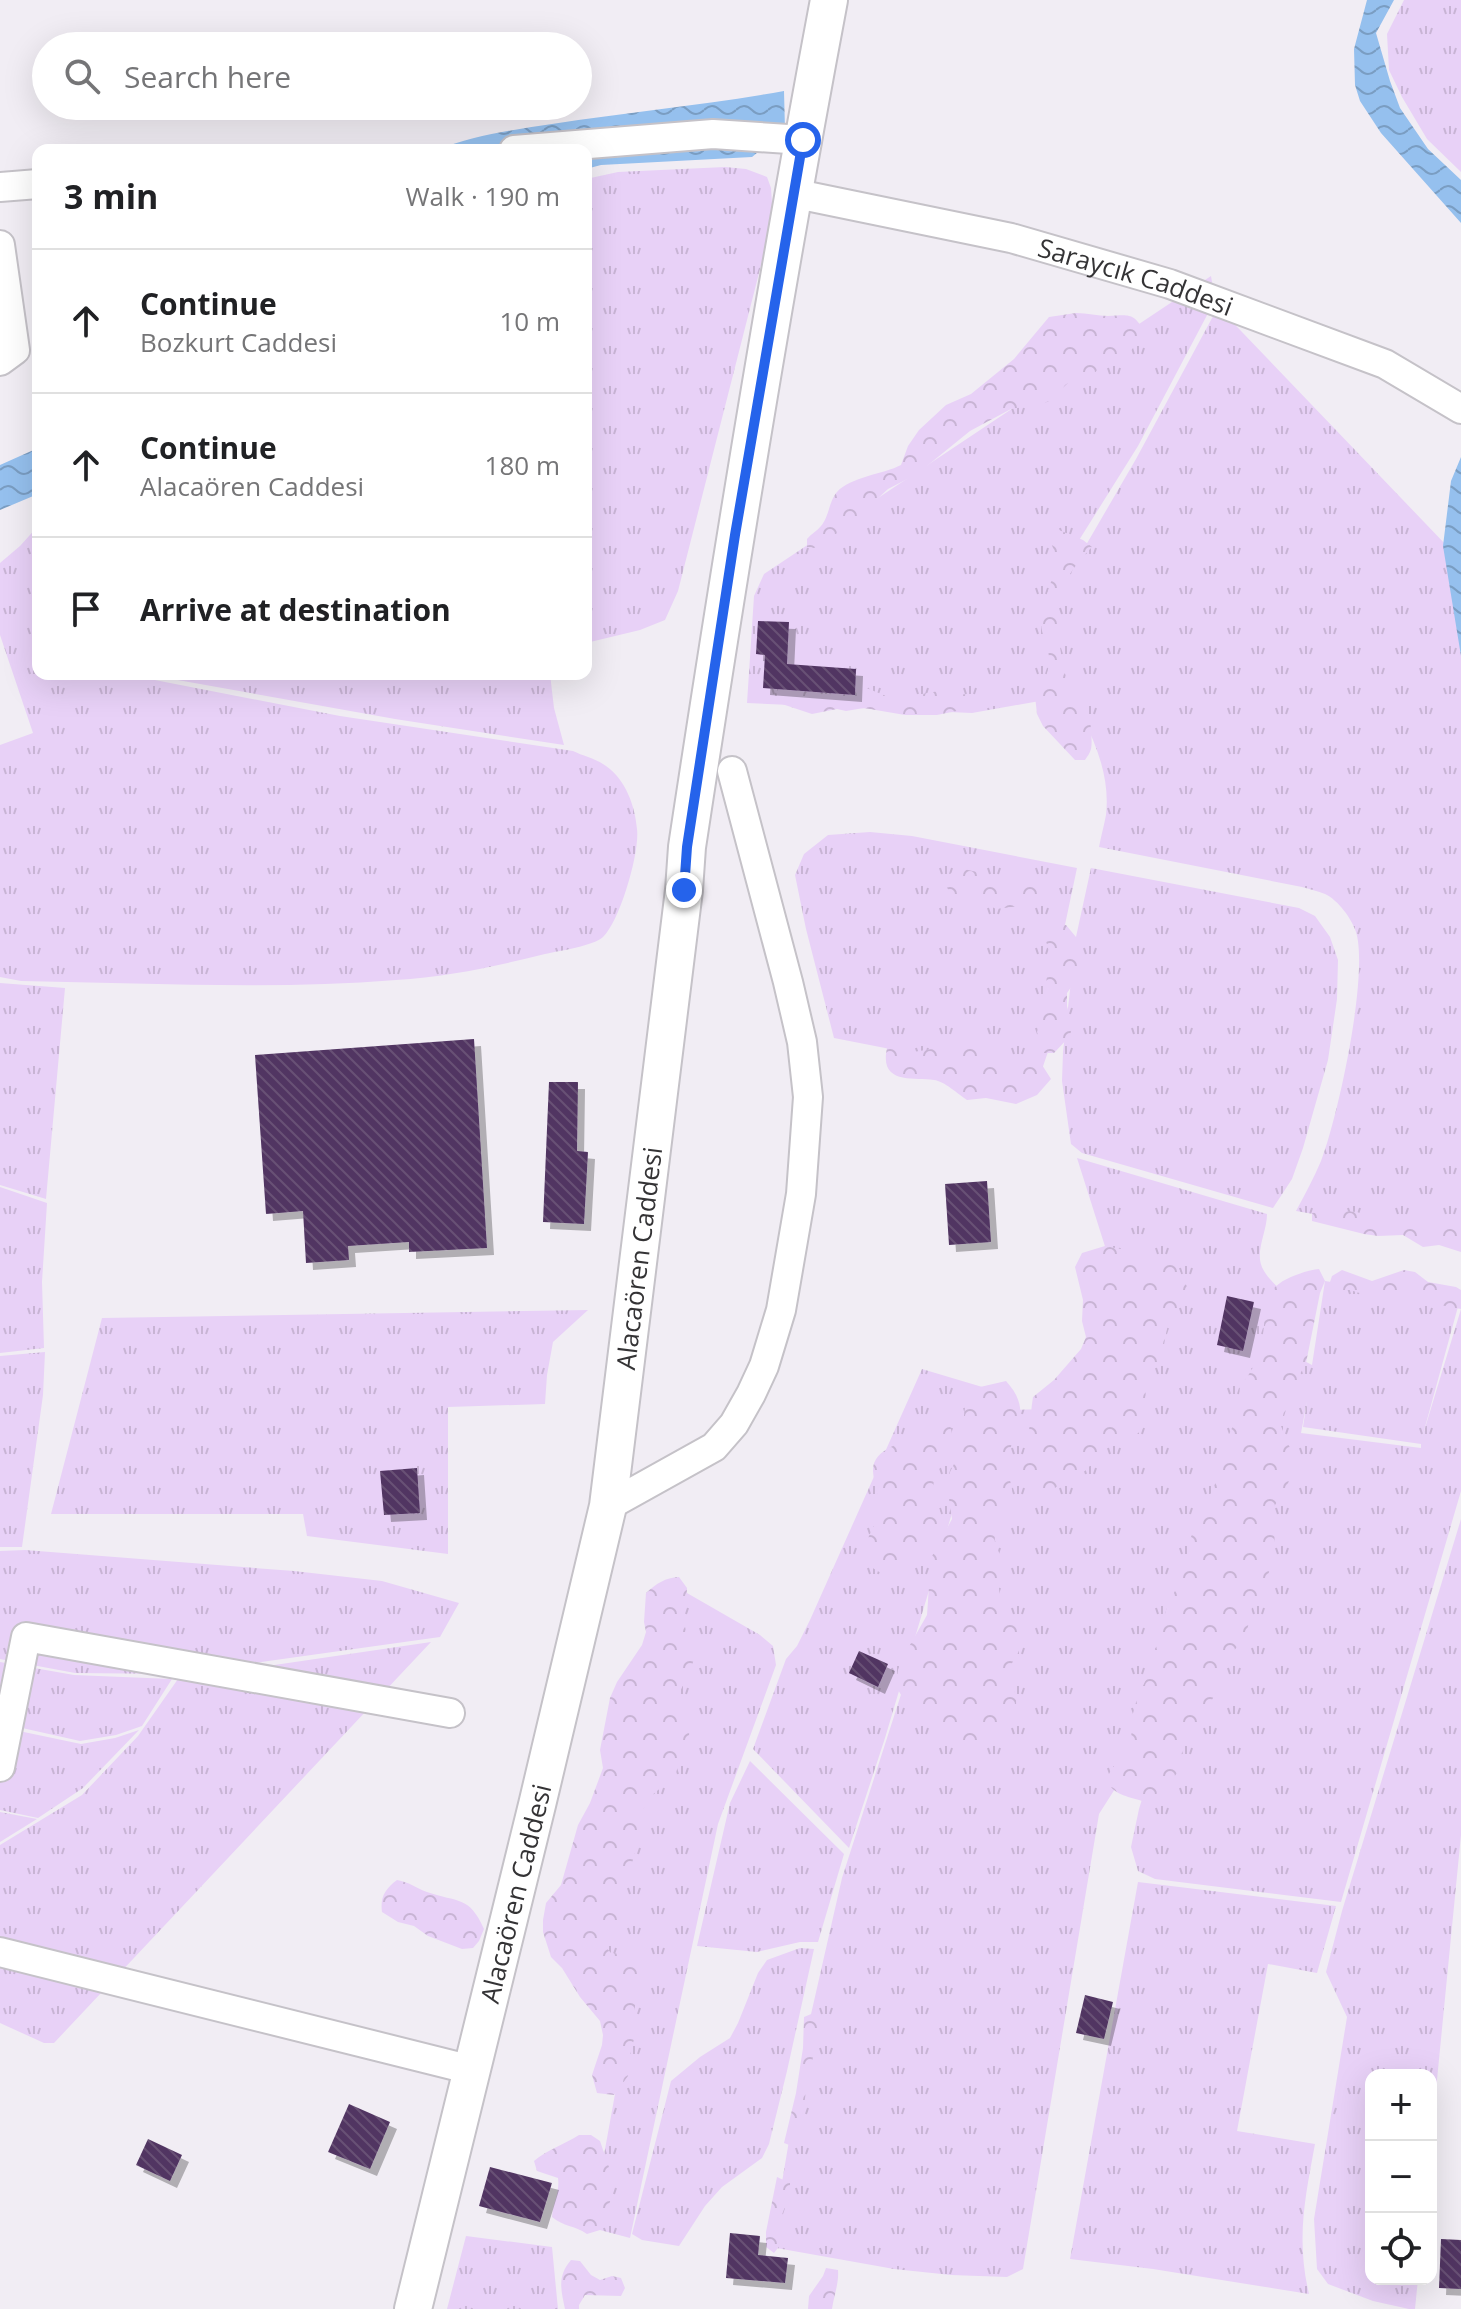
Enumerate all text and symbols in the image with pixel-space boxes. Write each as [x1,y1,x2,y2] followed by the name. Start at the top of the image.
[32,32,592,120] search box
[60,54,104,98] icon: search
[124,56,291,97] text: Search here
[785,122,821,158] route start
[64,173,158,219] text: 3 min
[406,178,560,214] text: Walk · 190 m
[1034,229,1238,324] street label: Saraycık Caddesi
[140,283,277,324] text: Continue
[64,299,108,343] icon: ahead
[499,303,560,339] text: 10 m
[140,324,337,360] text: Bozkurt Caddesi
[140,427,277,468] text: Continue
[64,443,108,487] icon: ahead
[485,447,560,483] text: 180 m
[140,468,364,504] text: Alacaören Caddesi
[64,587,108,631] icon: arrive
[140,589,451,630] text: Arrive at destination
[666,872,702,908] route end
[607,1145,670,1372] street label: Alacaören Caddesi
[471,1780,559,2007] street label: Alacaören Caddesi
[1365,2069,1437,2285] map controls
[1365,2069,1437,2141] button: +
[1365,2141,1437,2213] button: −
[1365,2213,1437,2285] button: locate

